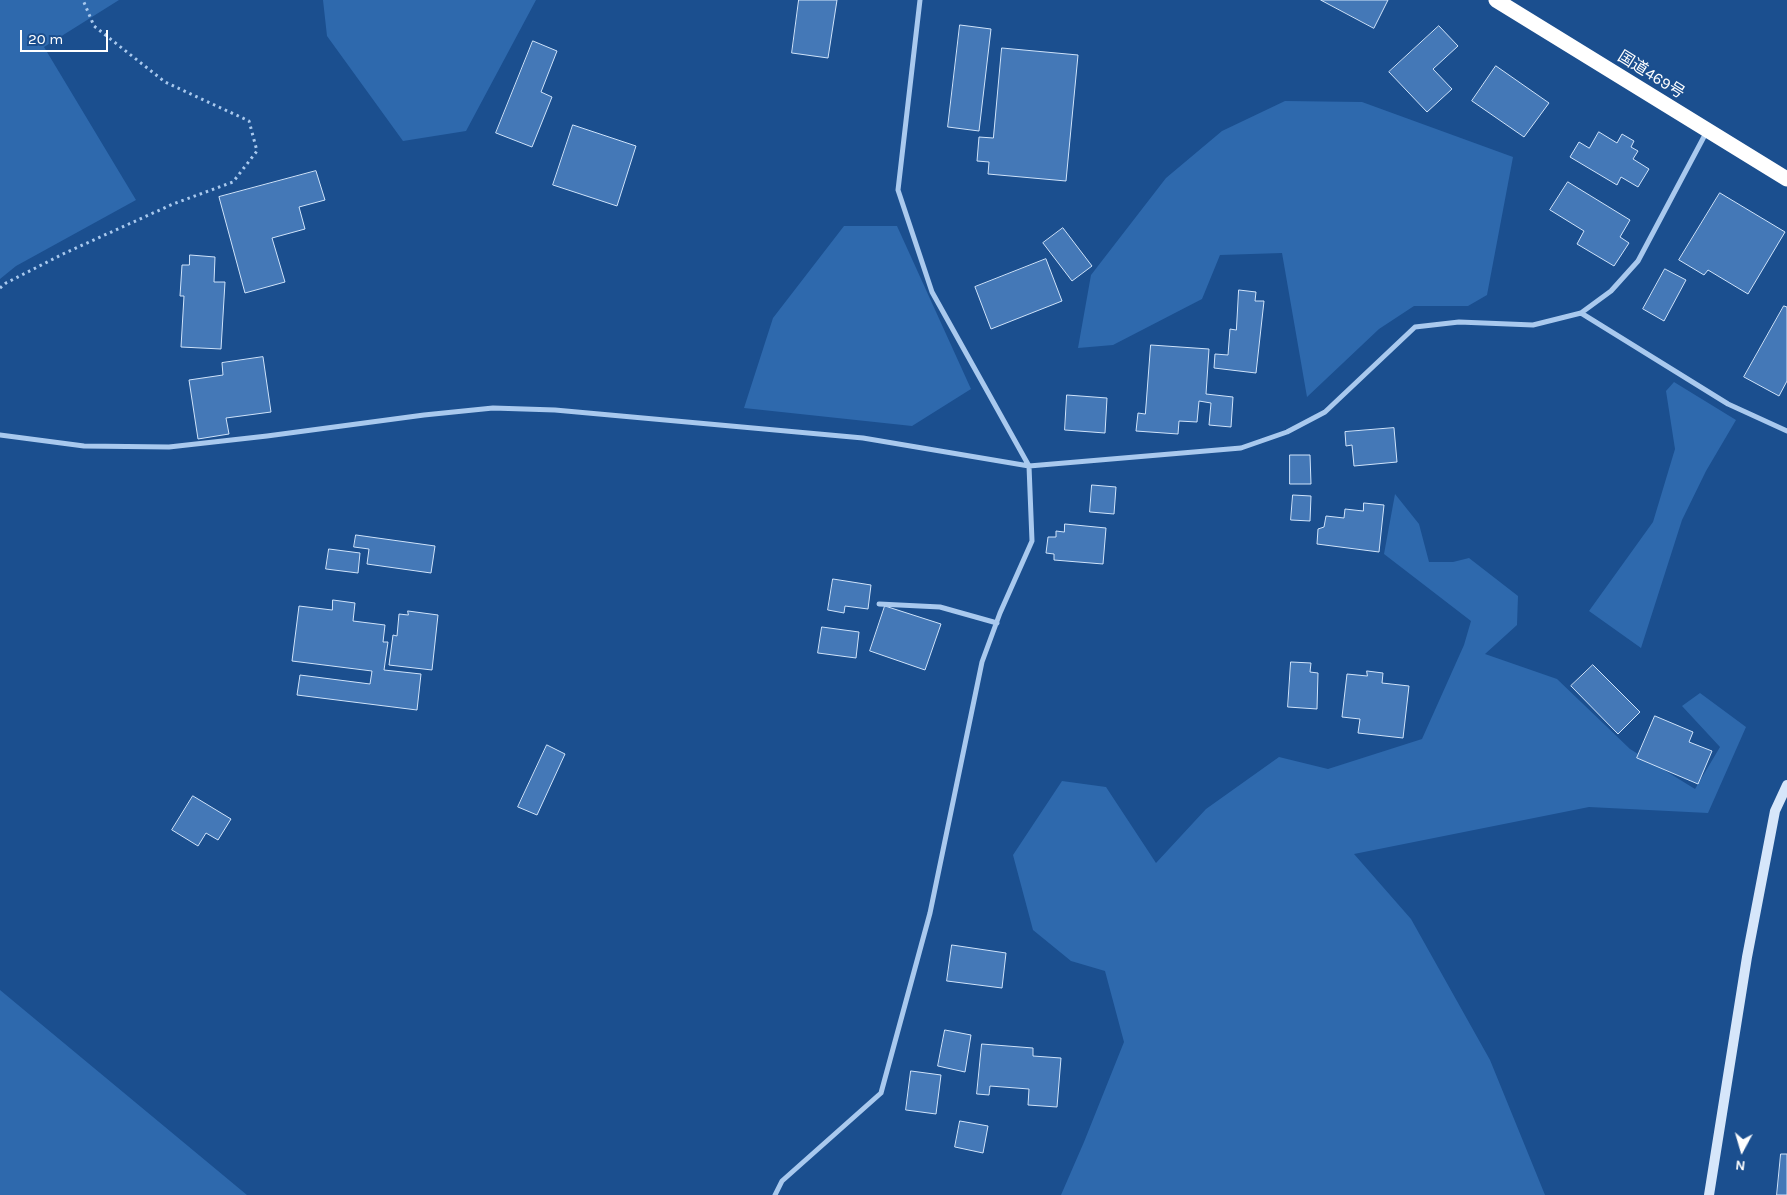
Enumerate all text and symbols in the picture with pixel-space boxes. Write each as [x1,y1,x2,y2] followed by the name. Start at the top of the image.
[22,20,110,52] scale bar
[28,30,63,48] text: 20 m
[1614,47,1688,103] street label: 国道469号
[1717,1125,1767,1175] north arrow
[1735,1156,1746,1174] text: N

